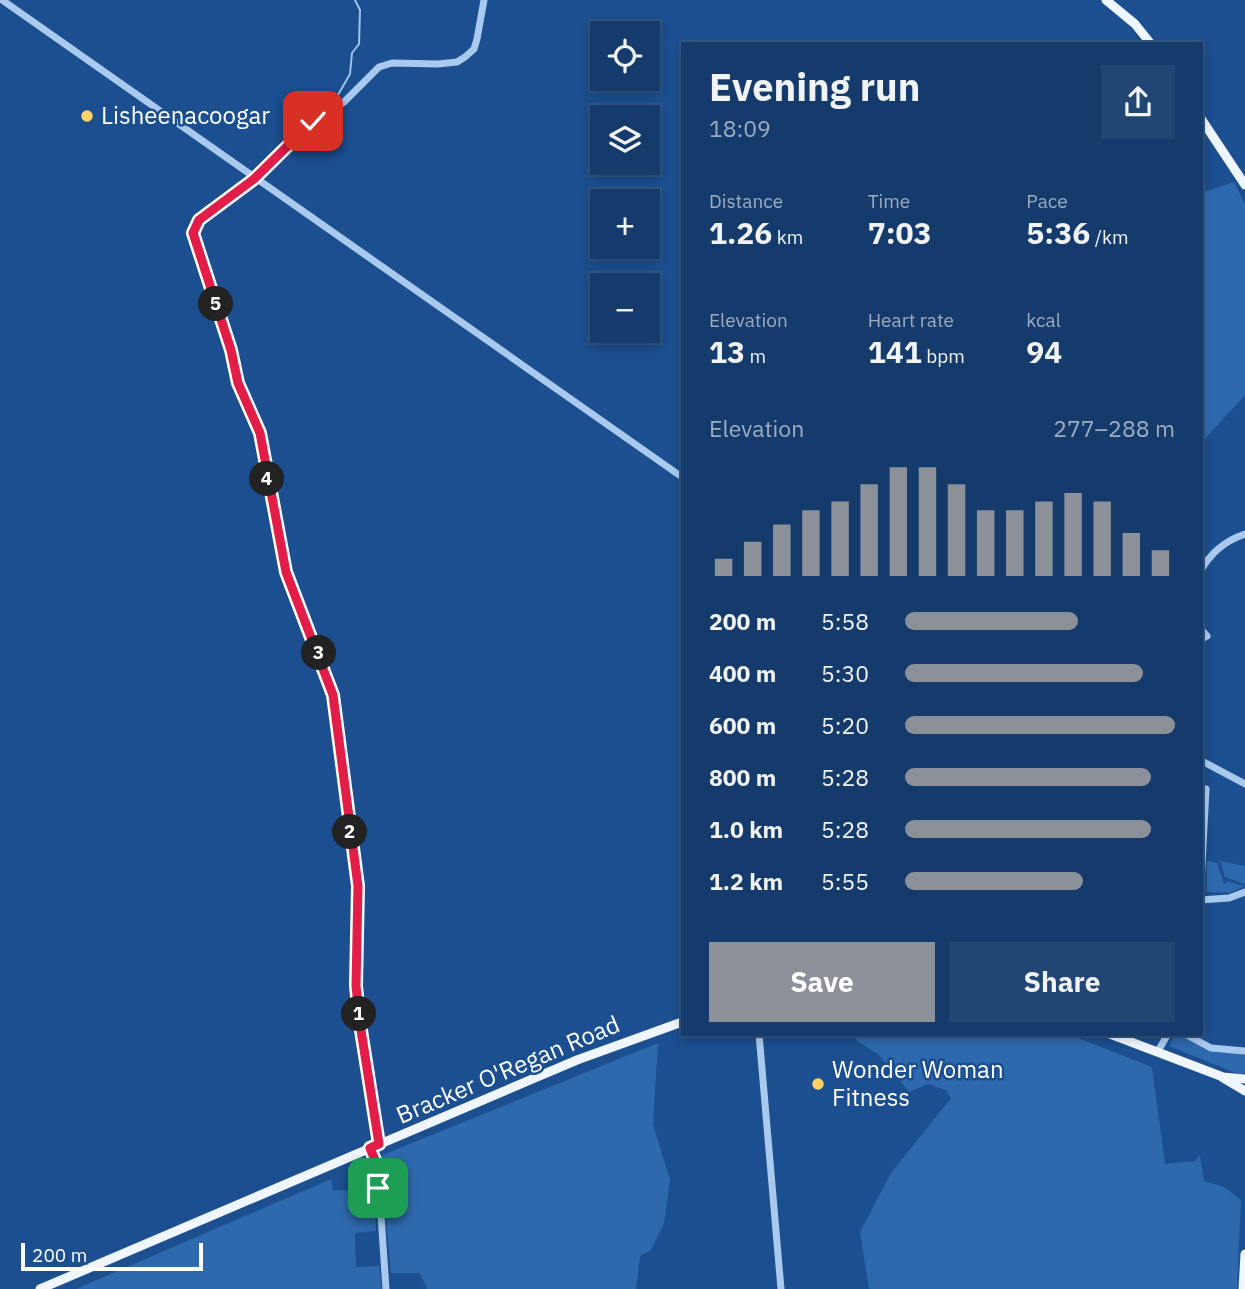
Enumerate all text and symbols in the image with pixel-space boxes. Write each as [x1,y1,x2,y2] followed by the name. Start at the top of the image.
[590,21,660,343] map controls
[590,21,660,91] button: locate
[709,62,920,111] text: Evening run
[1101,65,1175,139] button: share
[283,91,343,151] pin
[101,99,270,131] place label: Lisheenacoogar
[294,102,332,140] icon: check
[590,105,660,175] button: layers
[79,108,95,124] marker: Lisheenacoogar
[709,113,771,143] text: 18:09
[590,189,660,259] button: +
[709,189,783,213] text: Distance
[868,189,910,213] text: Time
[1026,189,1068,213] text: Pace
[709,213,772,252] text: 1.26
[868,213,932,252] text: 7:03
[1026,213,1090,252] text: 5:36
[772,225,803,249] text: km
[1090,225,1129,249] text: /km
[590,273,660,343] button: −
[198,286,234,322] pin: 5
[210,291,221,315] text: 5
[709,308,788,332] text: Elevation
[868,308,954,332] text: Heart rate
[1026,308,1061,332] text: kcal
[709,332,745,371] text: 13
[868,332,922,371] text: 141
[1026,332,1062,371] text: 94
[745,344,766,368] text: m
[922,344,965,368] text: bpm
[709,413,804,443] text: Elevation
[1053,413,1175,443] text: 277–288 m
[250,462,284,496] pin: 4
[261,466,272,490] text: 4
[709,606,776,636] text: 200 m
[821,606,869,636] text: 5:58
[302,636,336,670] pin: 3
[313,640,324,664] text: 3
[709,658,776,688] text: 400 m
[821,658,869,688] text: 5:30
[709,710,776,740] text: 600 m
[821,710,869,740] text: 5:20
[709,762,776,792] text: 800 m
[821,762,869,792] text: 5:28
[332,814,368,850] pin: 2
[709,814,783,844] text: 1.0 km
[821,814,869,844] text: 5:28
[344,819,355,843] text: 2
[709,866,783,896] text: 1.2 km
[821,866,869,896] text: 5:55
[709,942,935,1022] button: Save
[949,942,1175,1022] button: Share
[342,996,376,1032] pin: 1
[353,1001,364,1025] text: 1
[391,1008,624,1131] street label: Bracker O'Regan Road
[832,1053,1004,1113] place label: Wonder Woman Fitness
[810,1076,826,1092] marker: Wonder Woman Fitness
[348,1158,408,1218] pin
[359,1169,397,1207] icon: arrive
[21,1240,203,1272] scale bar
[32,1243,87,1267] text: 200 m

